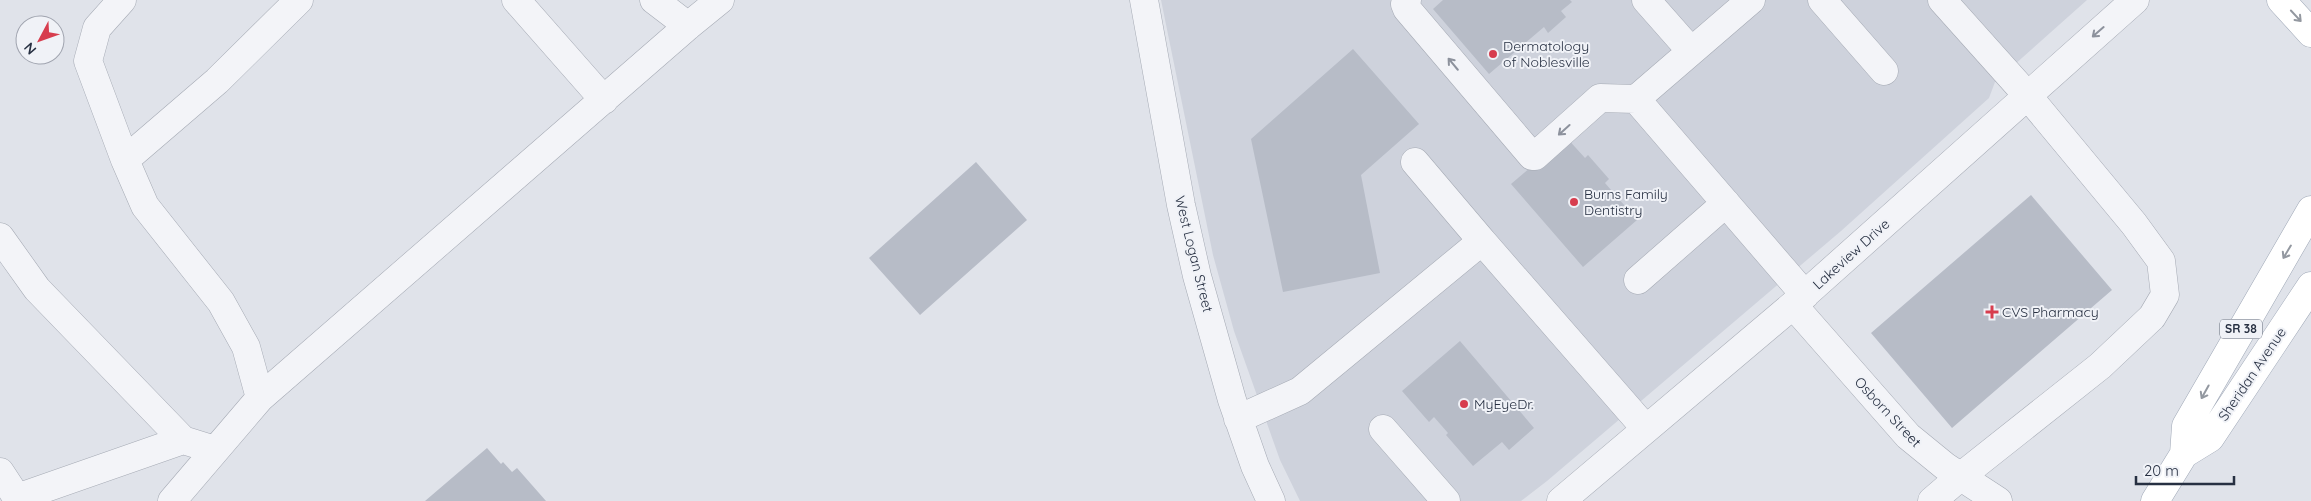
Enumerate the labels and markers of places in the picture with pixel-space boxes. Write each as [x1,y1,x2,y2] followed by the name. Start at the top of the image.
[1503,37,1590,71] place label: Dermatology of Noblesville
[1487,48,1499,60] marker: Dermatology of Noblesville
[1584,185,1668,219] place label: Burns Family Dentistry
[1568,196,1580,208] marker: Burns Family Dentistry
[2002,303,2099,321] place label: CVS Pharmacy
[1986,306,1998,318] marker: CVS Pharmacy
[1474,395,1534,413] place label: MyEyeDr.
[1458,398,1470,410] marker: MyEyeDr.

